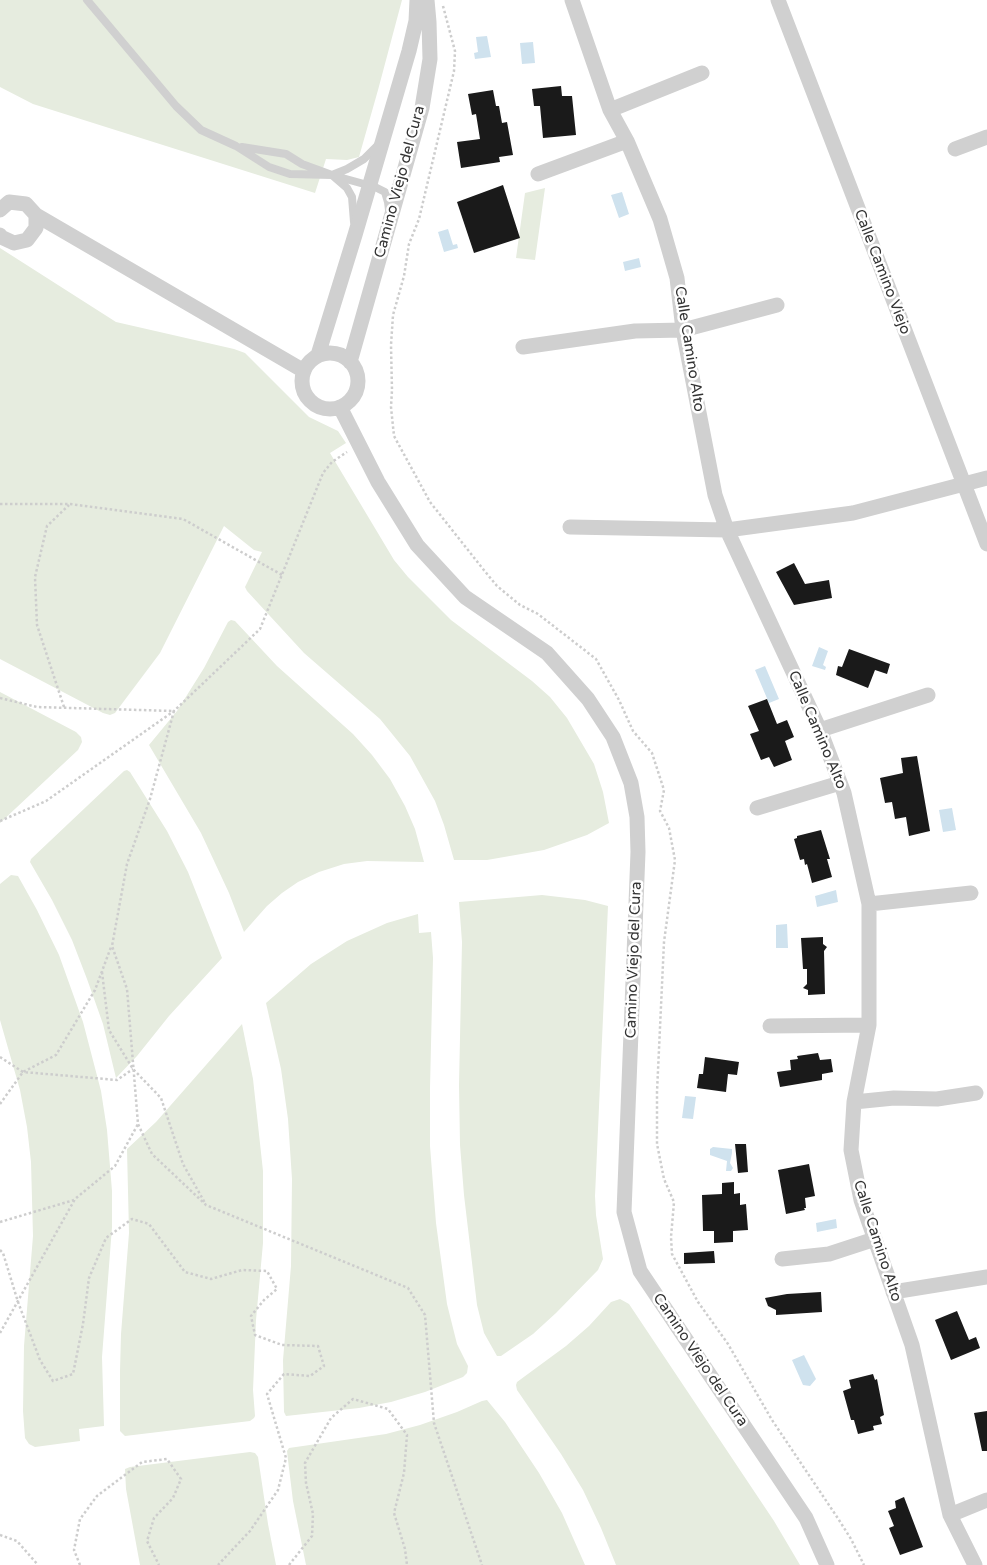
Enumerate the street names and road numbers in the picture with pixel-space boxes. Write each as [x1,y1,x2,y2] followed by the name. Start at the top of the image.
[371,104,429,260] street label: Camino Viejo del Cura
[850,207,914,337] street label: Calle Camino Viejo
[670,285,708,413] street label: Calle Camino Alto
[784,668,850,792] street label: Calle Camino Alto
[622,881,646,1039] street label: Camino Viejo del Cura
[849,1178,905,1304] street label: Calle Camino Alto
[649,1290,751,1430] street label: Camino Viejo del Cura

